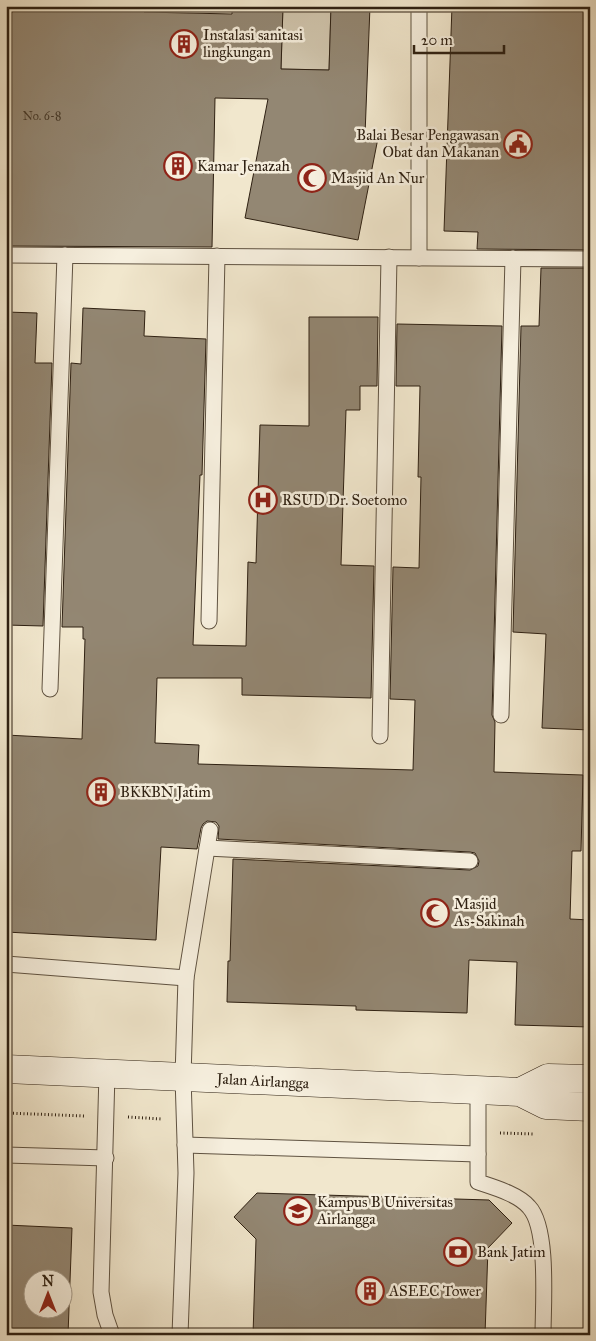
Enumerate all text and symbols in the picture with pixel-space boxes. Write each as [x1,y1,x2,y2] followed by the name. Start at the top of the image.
[414,22,504,54] scale bar
[203,26,303,61] place label: Instalasi sanitasi lingkungan
[169,29,199,59] building icon: Instalasi sanitasi lingkungan
[421,31,453,49] text: 20 m
[23,109,61,123] house number: No. 6-8
[356,126,499,161] place label: Balai Besar Pengawasan Obat dan Makanan
[503,129,533,159] public building icon: Balai Besar Pengawasan Obat dan Makanan
[163,151,193,181] building icon: Kamar Jenazah
[197,157,291,176] place label: Kamar Jenazah
[297,163,327,193] mosque icon: Masjid An Nur
[331,169,425,187] place label: Masjid An Nur
[248,485,278,515] hospital icon: RSUD Dr. Soetomo
[282,491,408,509] place label: RSUD Dr. Soetomo
[86,777,116,807] building icon: BKKBN Jatim
[120,783,211,802] place label: BKKBN Jatim
[453,895,525,930] place label: Masjid As-Sakinah
[420,898,450,928] mosque icon: Masjid As-Sakinah
[214,1069,310,1093] street label: Jalan Airlangga
[316,1193,453,1228] place label: Kampus B Universitas Airlangga
[283,1196,313,1226] school or university icon: Kampus B Universitas Airlangga
[443,1237,473,1267] bank icon: Bank Jatim
[477,1243,546,1262] place label: Bank Jatim
[22,1268,72,1318] north arrow
[42,1273,54,1290] text: N
[355,1276,385,1306] building icon: ASEEC Tower
[388,1282,481,1300] place label: ASEEC Tower

